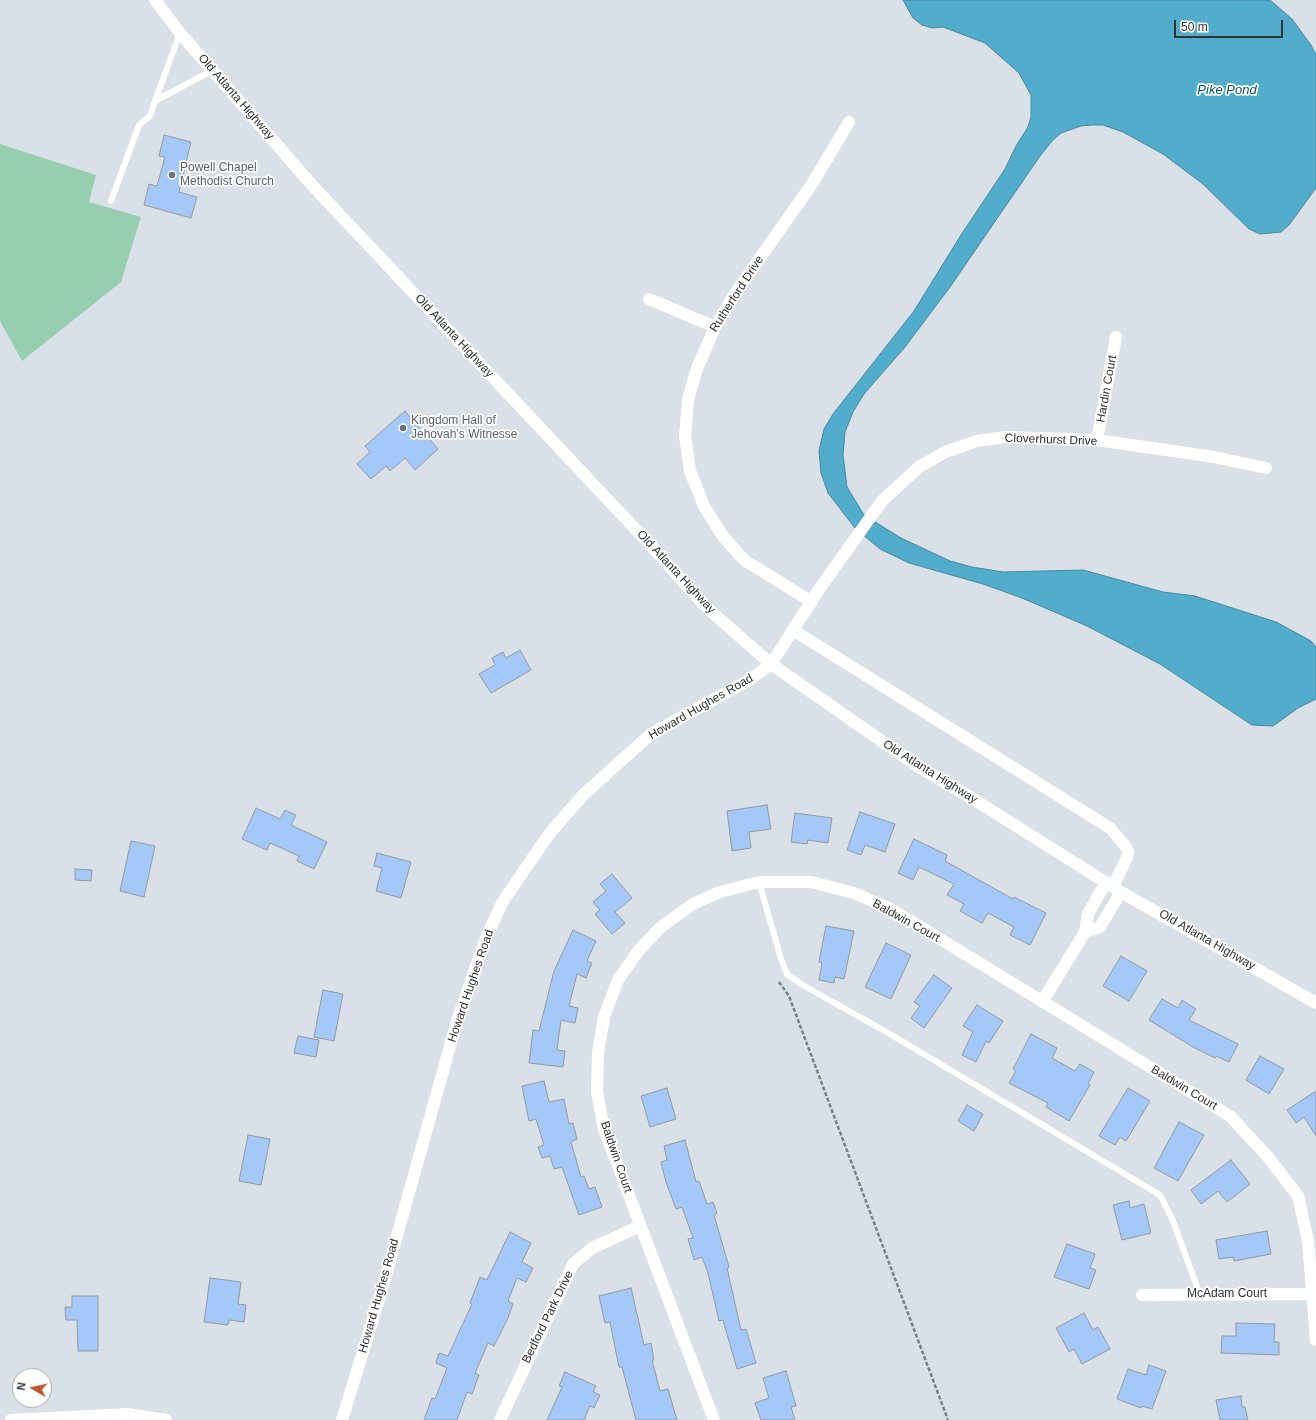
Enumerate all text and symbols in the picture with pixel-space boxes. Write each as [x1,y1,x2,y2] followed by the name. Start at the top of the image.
[1176,12,1285,38] scale bar
[1181,20,1208,34] text: 50 m
[195,51,277,143] street label: Old Atlanta Highway
[1197,82,1257,98] water label: Pike Pond
[180,161,274,189] place label: Powell Chapel Methodist Church
[167,170,177,180] marker: Powell Chapel Methodist Church
[707,253,767,335] street label: Rutherford Drive
[412,291,496,381] street label: Old Atlanta Highway
[1094,354,1120,424] street label: Hardin Court
[411,414,518,442] place label: Kingdom Hall of Jehovah’s Witnesse
[398,423,408,433] marker: Kingdom Hall of Jehovah’s Witnesse
[1004,431,1098,449] street label: Cloverhurst Drive
[634,527,718,617] street label: Old Atlanta Highway
[646,671,756,743] street label: Howard Hughes Road
[880,737,980,807] street label: Old Atlanta Highway
[870,897,942,945] street label: Baldwin Court
[1156,907,1258,973] street label: Old Atlanta Highway
[445,928,497,1044] street label: Howard Hughes Road
[1148,1063,1220,1113] street label: Baldwin Court
[597,1119,635,1195] street label: Baldwin Court
[356,1237,402,1355] street label: Howard Hughes Road
[519,1268,577,1366] street label: Bedford Park Drive
[1187,1287,1267,1301] street label: McAdam Court
[12,1368,52,1408] north arrow
[15,1381,28,1391] text: N

